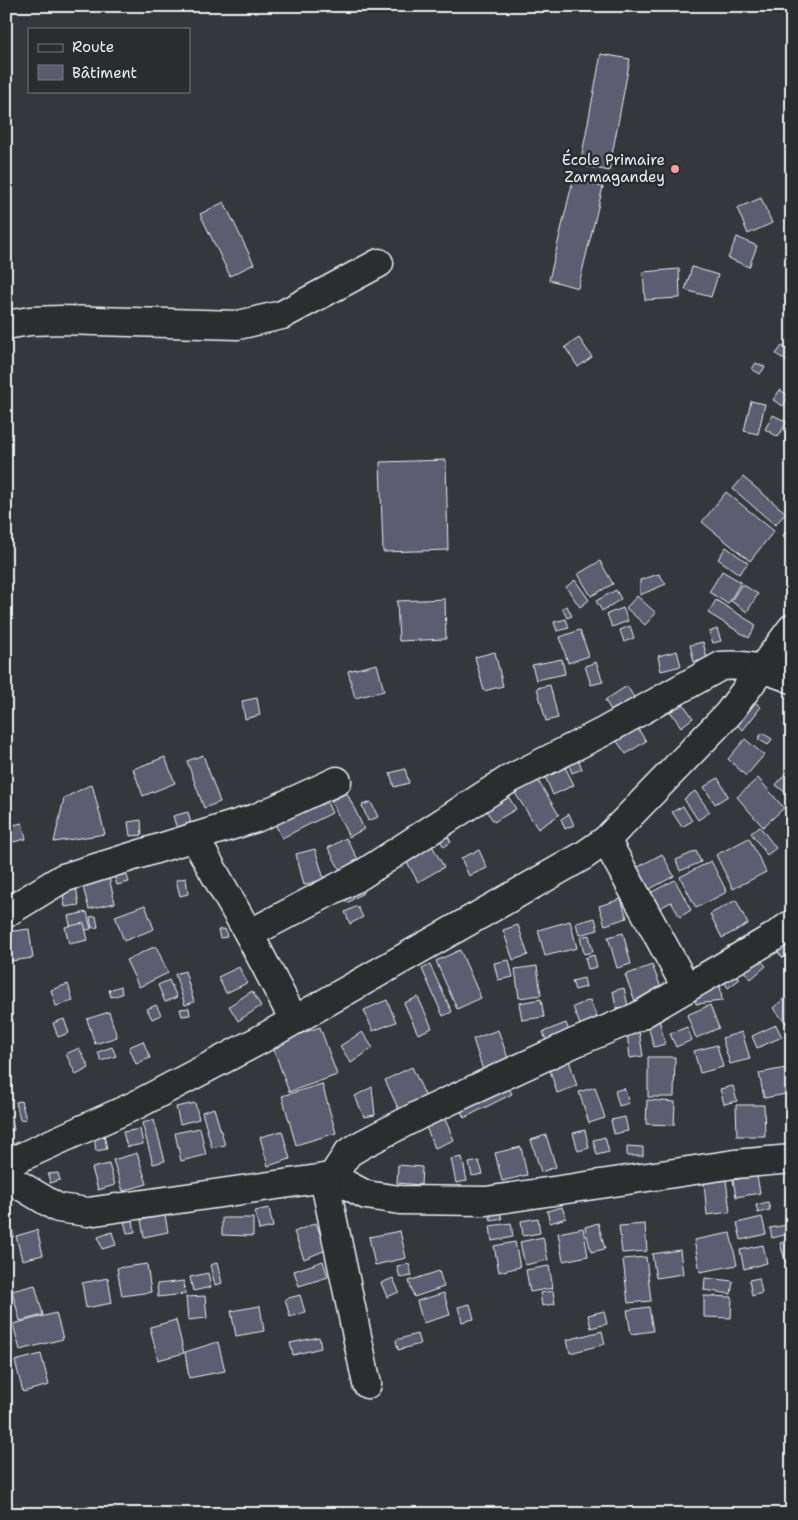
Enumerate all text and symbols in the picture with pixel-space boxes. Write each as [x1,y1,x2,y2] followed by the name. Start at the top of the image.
[28,28,190,92] legend
[72,37,114,57] text: Route
[72,63,137,83] text: Bâtiment
[562,149,665,187] place label: École Primaire Zarmagandey
[669,163,681,175] marker: École Primaire Zarmagandey

